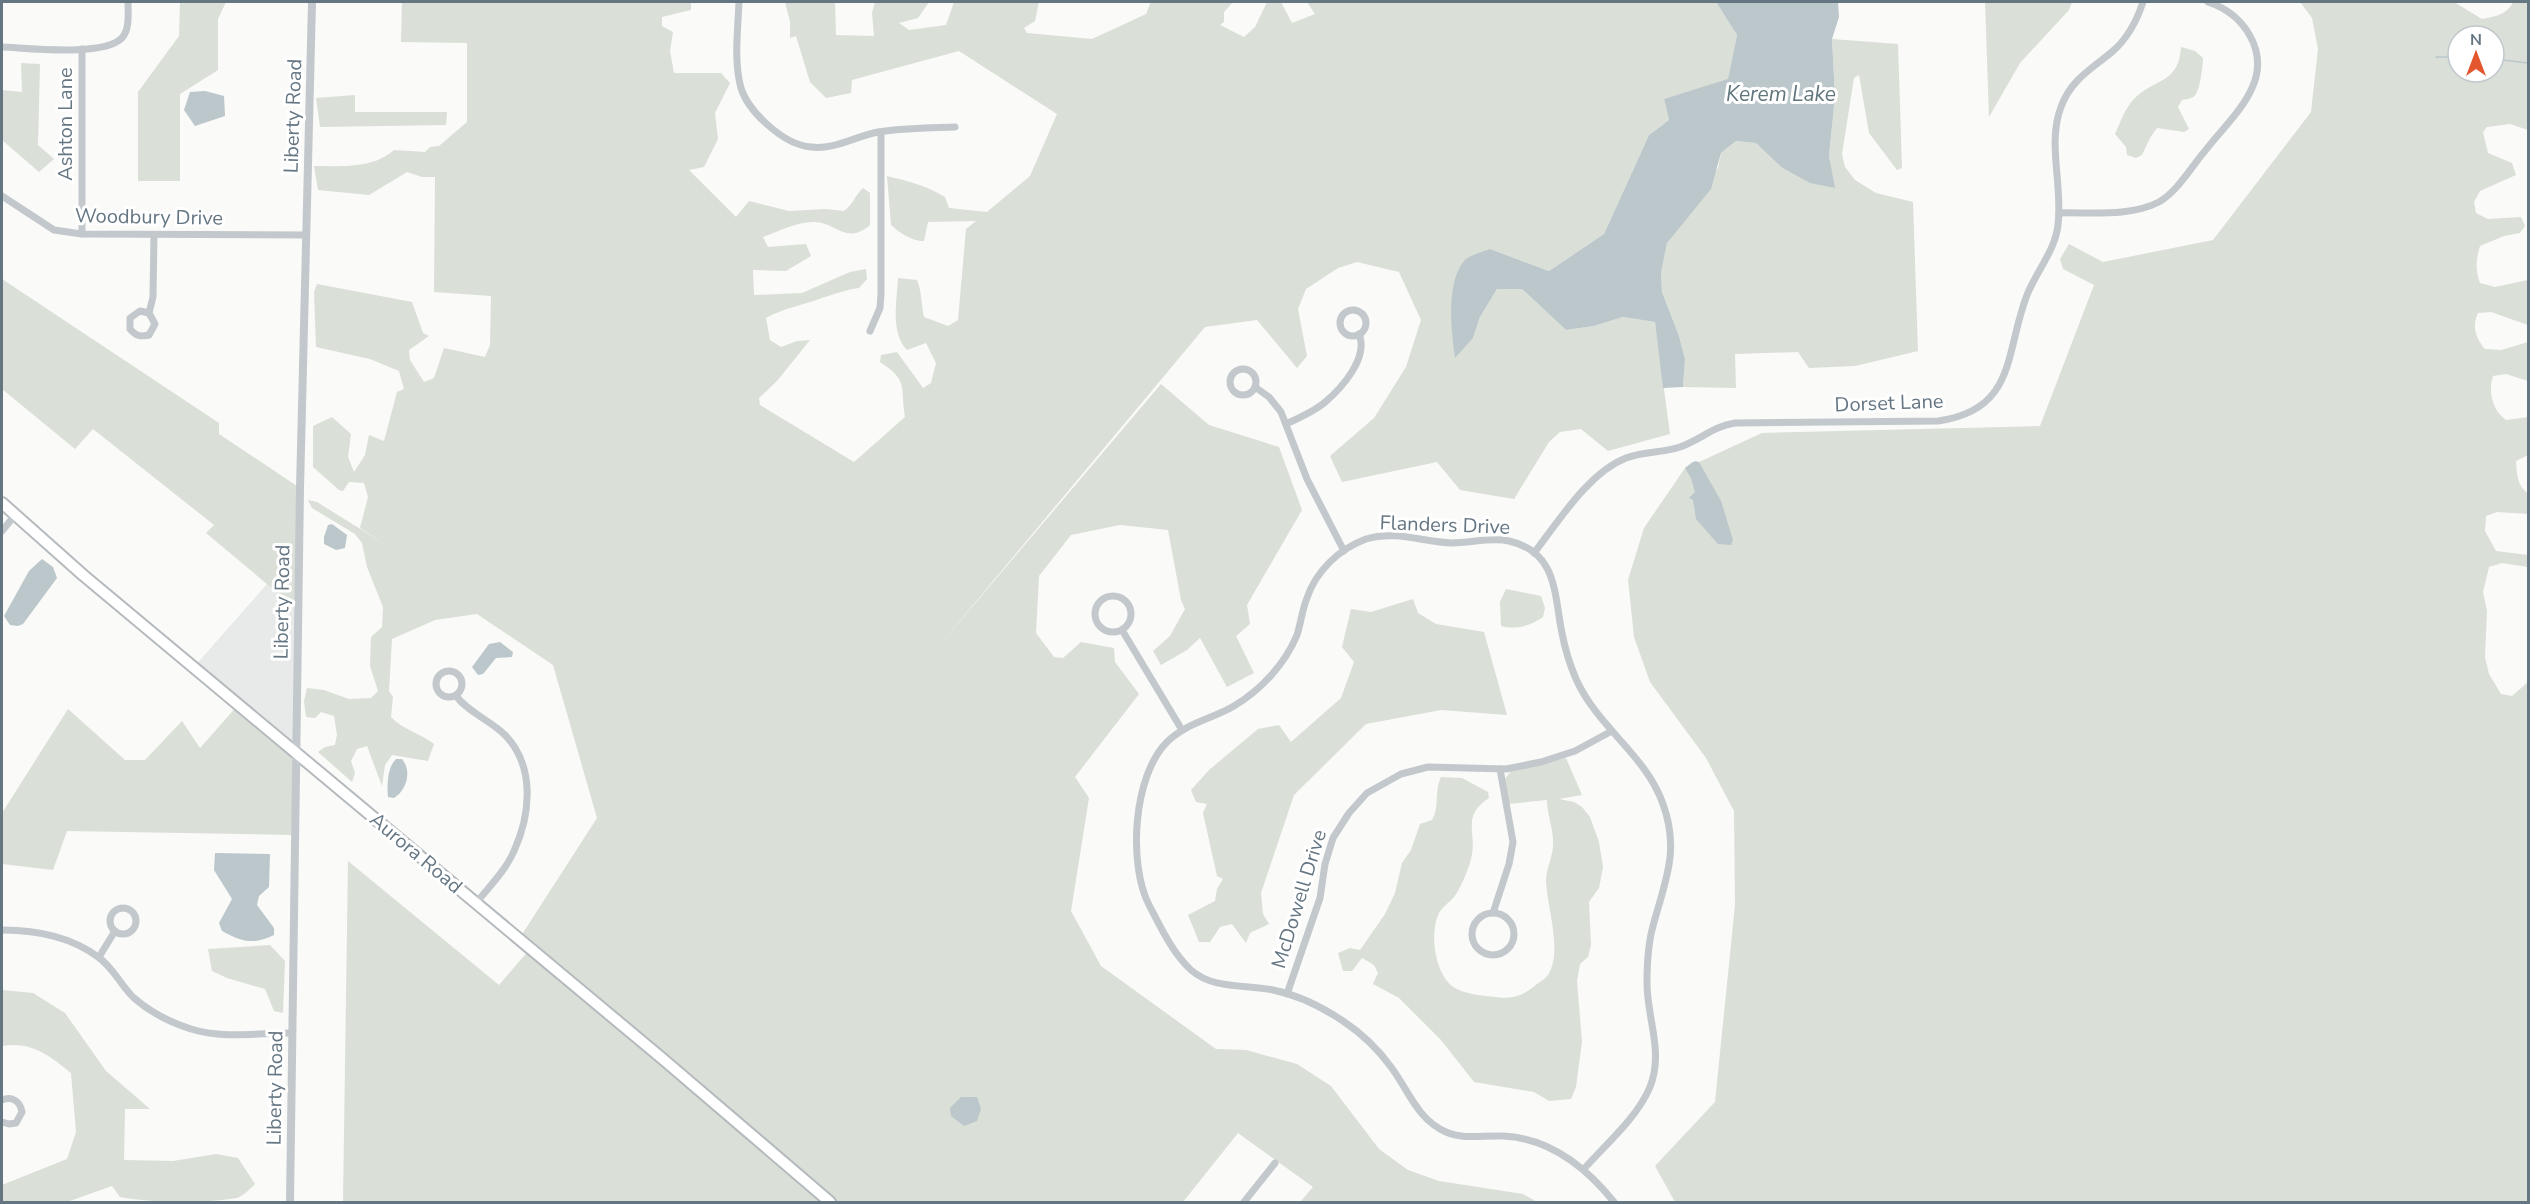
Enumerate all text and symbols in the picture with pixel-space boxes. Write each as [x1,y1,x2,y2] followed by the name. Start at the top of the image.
[2446,24,2506,84] north arrow
[2470,29,2482,51] text: N
[278,58,308,174] street label: Liberty Road
[52,67,79,181] street label: Ashton Lane
[1726,80,1836,108] water label: Kerem Lake
[75,202,223,232] street label: Woodbury Drive
[1834,388,1944,418] street label: Dorset Lane
[1379,509,1511,541] street label: Flanders Drive
[268,544,296,660] street label: Liberty Road
[364,806,468,900] street label: Aurora Road
[1265,826,1333,972] street label: McDowell Drive
[261,1030,289,1146] street label: Liberty Road

